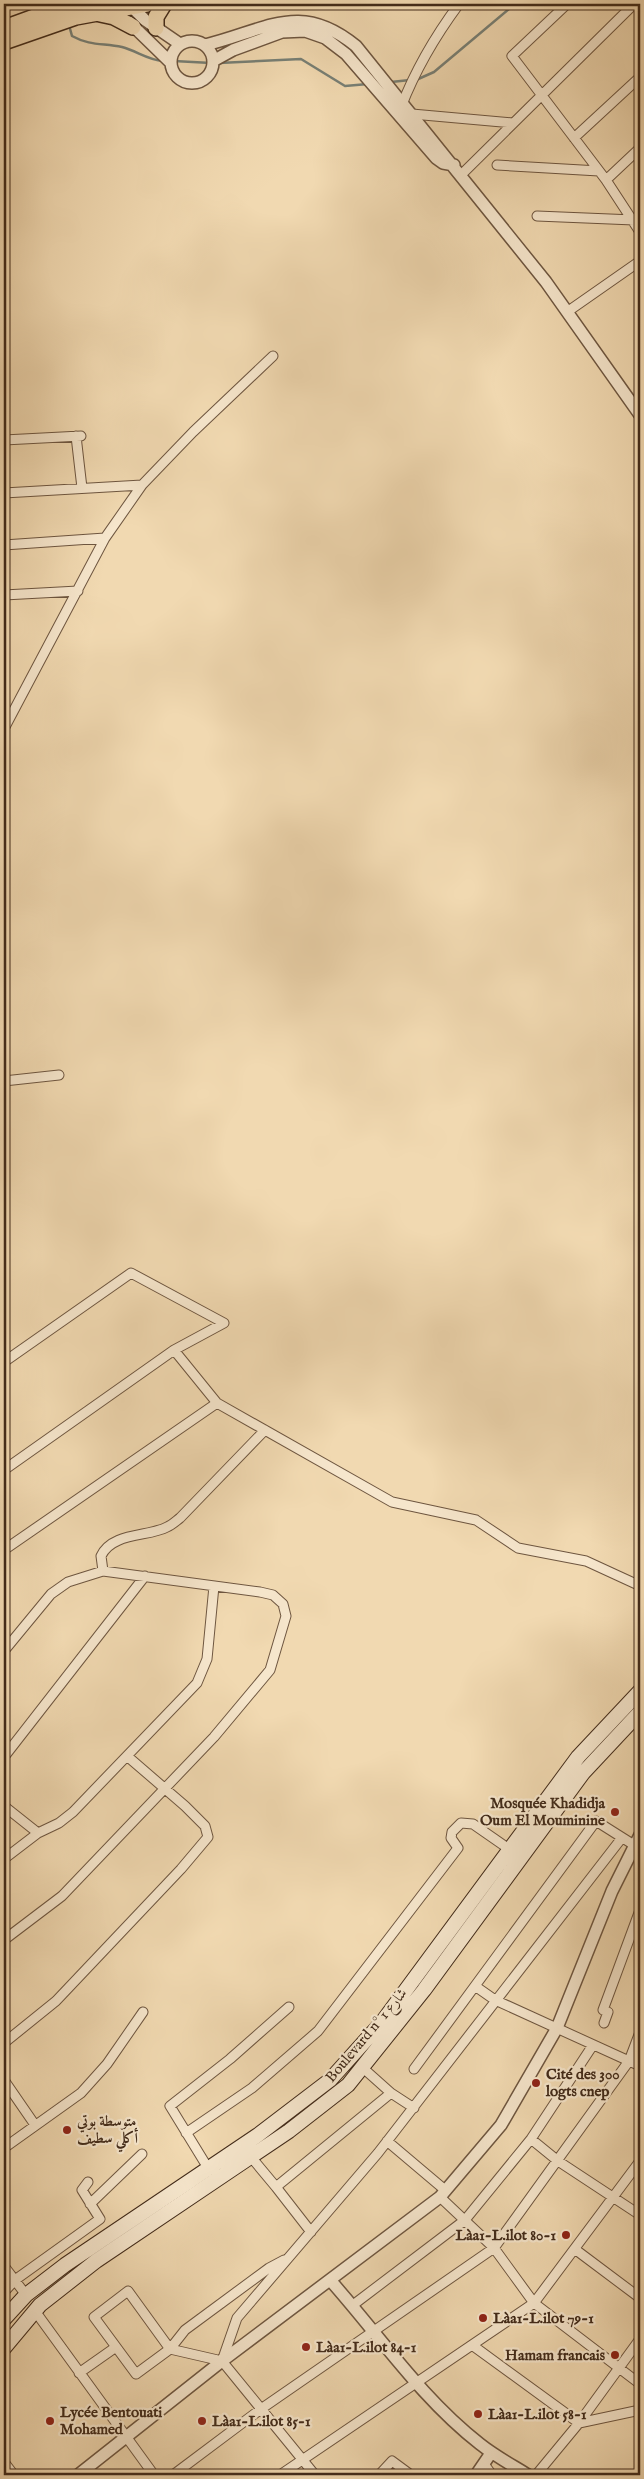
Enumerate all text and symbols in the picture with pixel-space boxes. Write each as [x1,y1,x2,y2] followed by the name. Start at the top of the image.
[480,1794,606,1830] place label: Mosquée Khadidja Oum El Mouminine
[609,1806,621,1818] marker: Mosquée Khadidja Oum El Mouminine
[321,1984,414,2088] street label: Boulevard n° شارع 1
[545,2065,620,2101] place label: Cité des 300 logts cnep
[530,2077,542,2089] marker: Cité des 300 logts cnep
[76,2112,138,2153] place label: متوسطة بوتي أكلي سطيف
[61,2124,73,2136] marker: متوسطة بوتي أكلي سطيف
[456,2226,556,2245] place label: Làa1-L.ilot 80-1
[560,2229,572,2241] marker: Làa1-L.ilot 80-1
[493,2309,594,2328] place label: Làa1-L.ilot 79-1
[477,2312,489,2324] marker: Làa1-L.ilot 79-1
[316,2338,417,2357] place label: Làa1-L.ilot 84-1
[300,2341,312,2353] marker: Làa1-L.ilot 84-1
[505,2346,606,2365] place label: Hamam francais
[609,2349,621,2361] marker: Hamam francais
[60,2403,162,2439] place label: Lycée Bentouati Mohamed
[488,2405,587,2424] place label: Làa1-L.ilot 58-1
[472,2408,484,2420] marker: Làa1-L.ilot 58-1
[212,2412,311,2431] place label: Làa1-L.ilot 85-1
[44,2415,56,2427] marker: Lycée Bentouati Mohamed
[196,2415,208,2427] marker: Làa1-L.ilot 85-1

